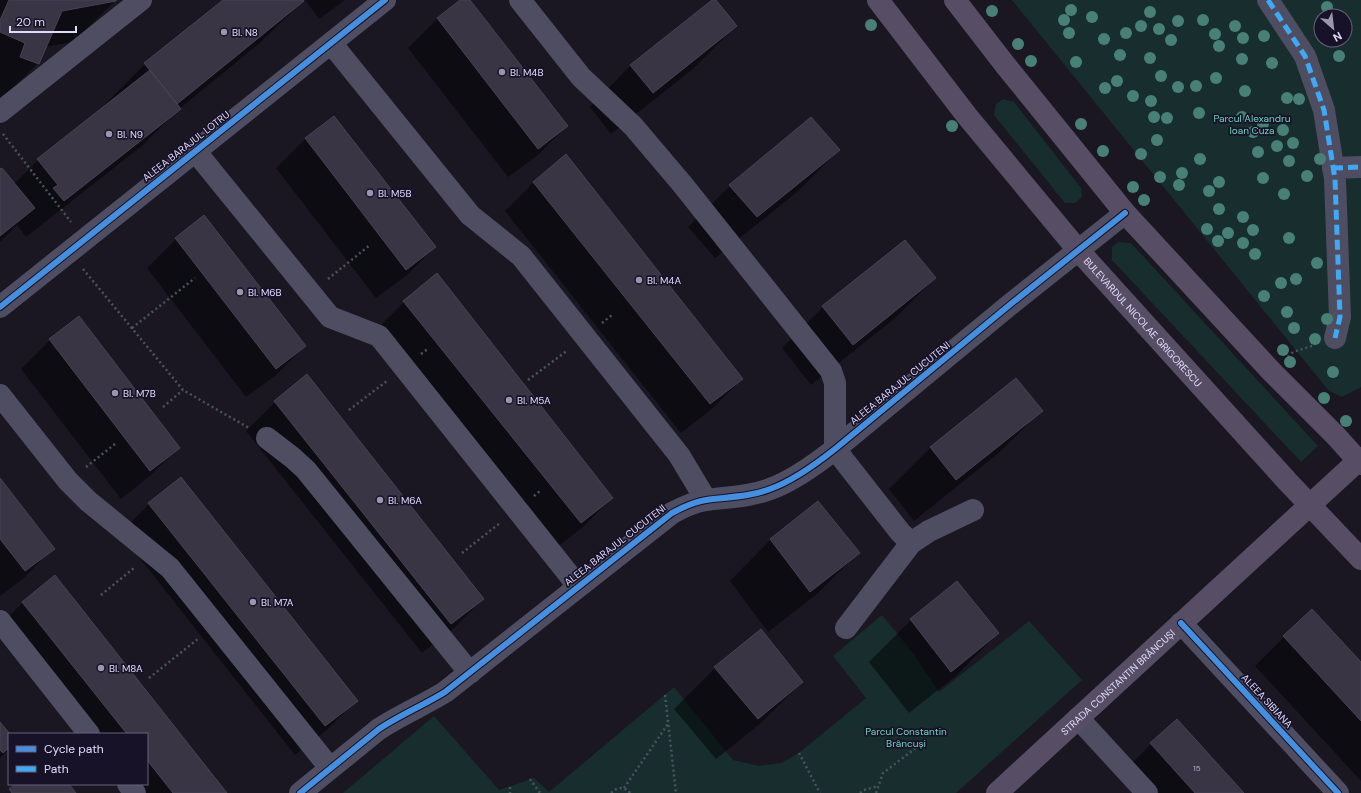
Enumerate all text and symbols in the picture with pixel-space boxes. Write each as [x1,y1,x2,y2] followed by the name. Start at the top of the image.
[10,8,76,34] scale bar
[1313,8,1353,48] north arrow
[16,14,45,30] text: 20 m
[232,26,258,39] place label: Bl. N8
[219,27,229,37] marker: Bl. N8
[1331,29,1345,45] text: N
[510,66,543,79] place label: Bl. M4B
[497,67,507,77] marker: Bl. M4B
[140,108,232,184] street label: ALEEA BARAJUL LOTRU
[1214,112,1291,137] park label: Parcul Alexandru Ioan Cuza
[117,128,143,141] place label: Bl. N9
[104,129,114,139] marker: Bl. N9
[378,187,411,200] place label: Bl. M5B
[365,188,375,198] marker: Bl. M5B
[1081,254,1205,389] street label: BULEVARDUL NICOLAE GRIGORESCU
[647,274,681,287] place label: Bl. M4A
[634,275,644,285] marker: Bl. M4A
[248,286,282,299] place label: Bl. M6B
[235,287,245,297] marker: Bl. M6B
[847,339,953,427] street label: ALEEA BARAJUL CUCUTENI
[123,387,156,400] place label: Bl. M7B
[110,388,120,398] marker: Bl. M7B
[517,394,551,407] place label: Bl. M5A
[504,395,514,405] marker: Bl. M5A
[388,494,422,507] place label: Bl. M6A
[375,495,385,505] marker: Bl. M6A
[562,501,668,589] street label: ALEEA BARAJUL CUCUTENI
[261,596,294,609] place label: Bl. M7A
[248,597,258,607] marker: Bl. M7A
[1058,626,1177,738] street label: STRADA CONSTANTIN BRÂNCUȘI
[109,662,143,675] place label: Bl. M8A
[96,663,106,673] marker: Bl. M8A
[1239,671,1296,731] street label: ALEEA SIBIANA
[865,725,947,750] park label: Parcul Constantin Brâncuși
[8,733,148,785] legend
[44,741,104,757] text: Cycle path
[44,761,69,777] text: Path
[1193,763,1201,773] house number: 15

